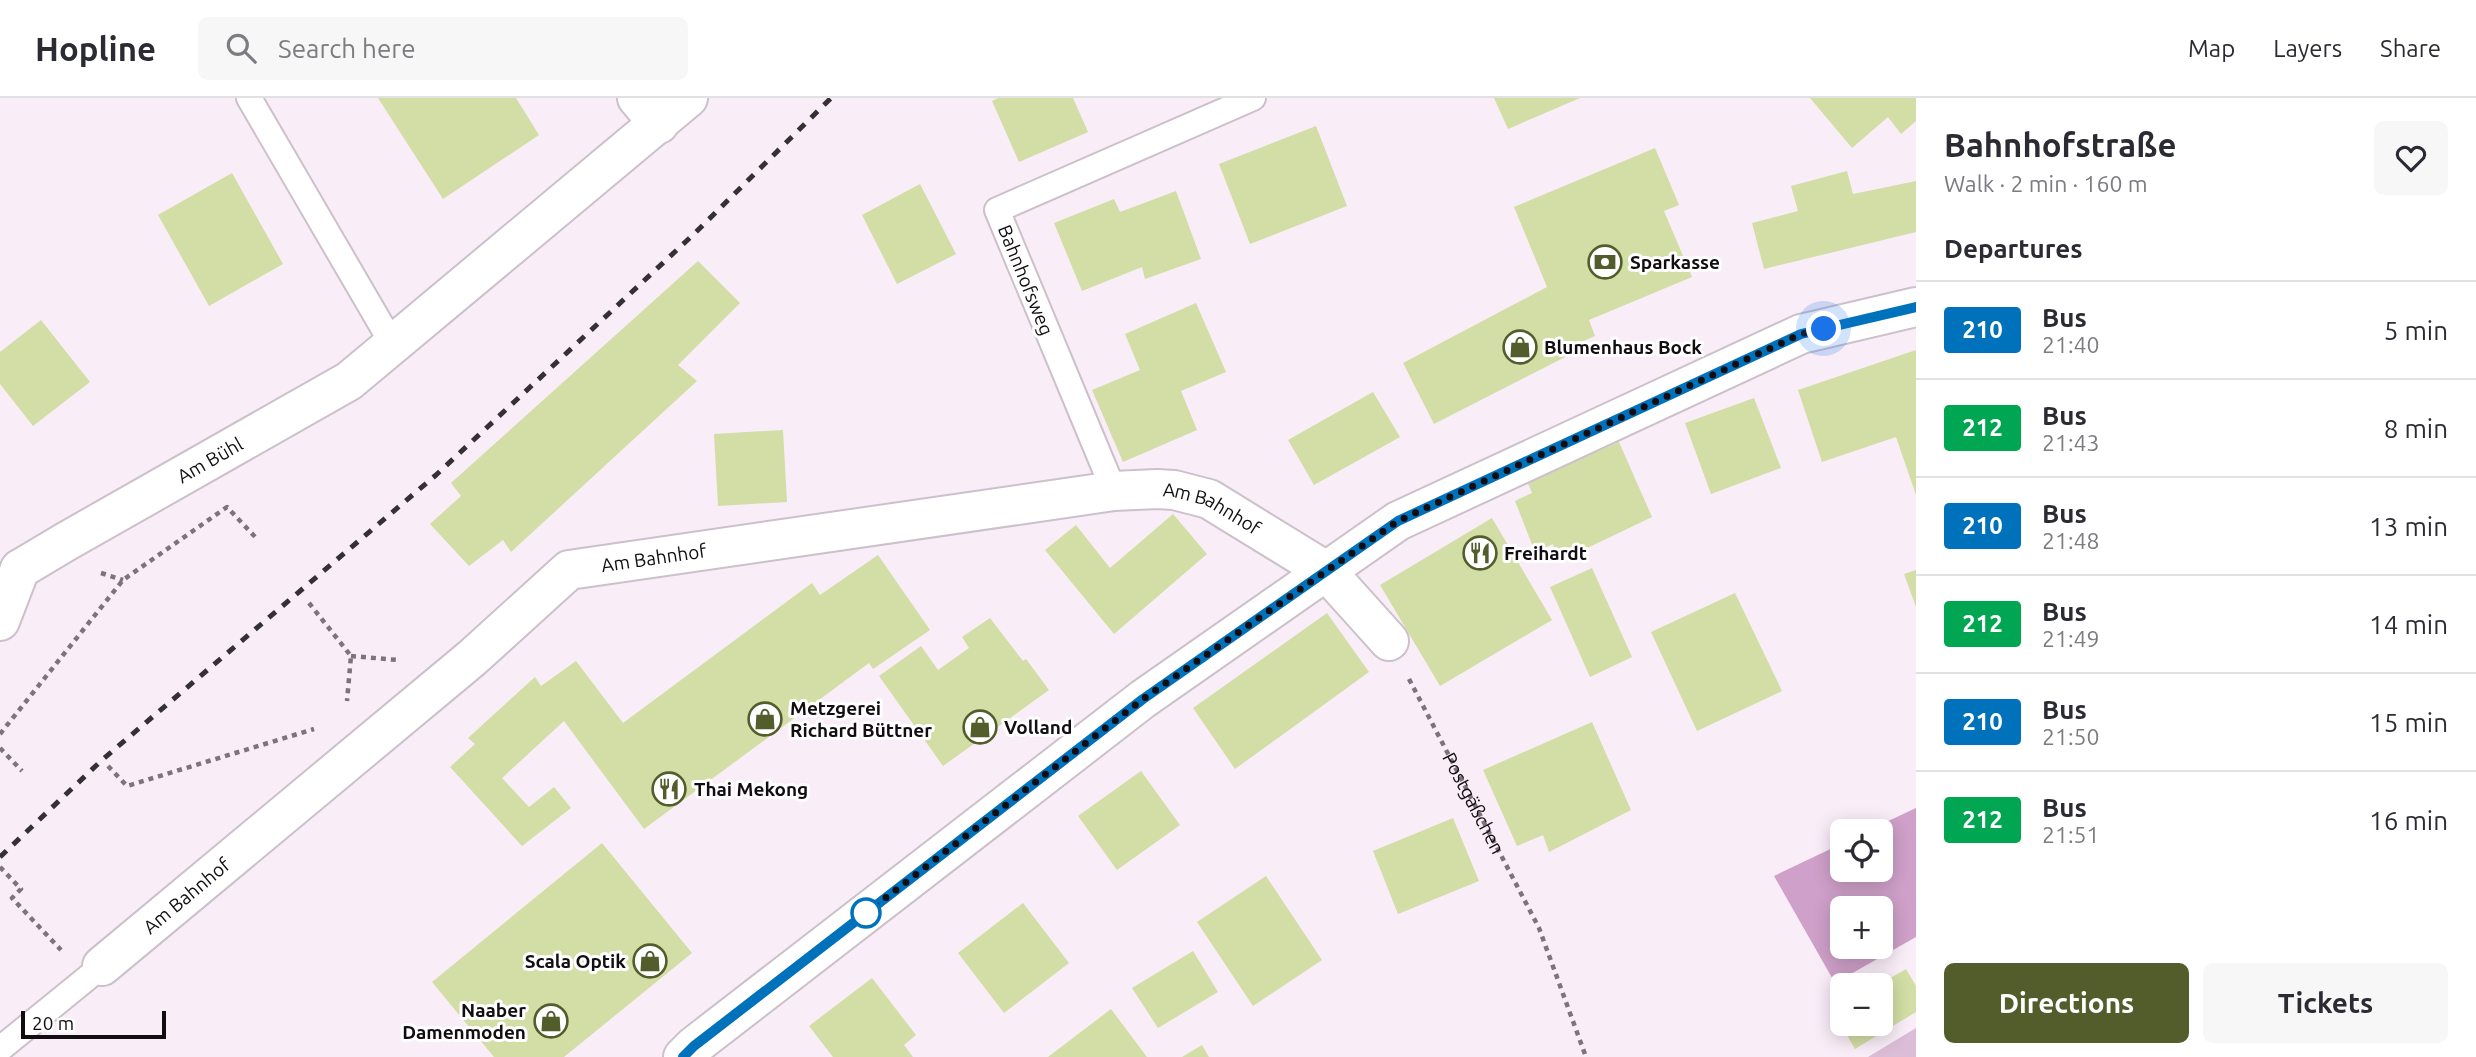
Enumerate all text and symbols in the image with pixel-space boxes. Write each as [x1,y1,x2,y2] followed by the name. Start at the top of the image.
[198,17,688,80] search box
[222,29,260,67] icon: search
[35,30,156,67] text: Hopline
[278,34,415,63] text: Search here
[2188,35,2235,62] text: Map
[2273,35,2342,62] text: Layers
[2380,35,2441,62] text: Share
[2374,121,2448,195] button: heart
[1944,126,2177,163] text: Bahnhofstraße
[1944,171,2148,196] text: Walk · 2 min · 160 m
[994,222,1058,338] street label: Bahnhofsweg
[1944,234,2082,263] text: Departures
[1586,243,1624,281] bank icon: Sparkasse
[1630,251,1720,273] place label: Sparkasse
[2042,303,2087,332] text: Bus
[1806,311,1841,346] your location
[1962,316,2003,343] text: 210
[2384,316,2448,345] text: 5 min
[1501,328,1539,366] shop icon: Blumenhaus Bock
[2042,332,2100,357] text: 21:40
[1544,336,1702,358] place label: Blumenhaus Bock
[2042,401,2087,430] text: Bus
[1962,414,2003,441] text: 212
[2384,414,2448,443] text: 8 min
[2042,430,2100,455] text: 21:43
[173,433,247,487] street label: Am Bühl
[1162,478,1265,540] street label: Am Bahnhof
[2042,499,2087,528] text: Bus
[1962,512,2003,539] text: 210
[2369,512,2448,541] text: 13 min
[2042,528,2100,553] text: 21:48
[1461,534,1499,572] restaurant icon: Freihardt
[600,539,708,576] street label: Am Bahnhof
[1504,542,1587,564] place label: Freihardt
[2042,597,2087,626] text: Bus
[1962,610,2003,637] text: 212
[2369,610,2448,639] text: 14 min
[2042,626,2100,651] text: 21:49
[2042,695,2087,724] text: Bus
[790,697,932,741] place label: Metzgerei Richard Büttner
[746,700,784,738] shop icon: Metzgerei Richard Büttner
[961,708,999,746] shop icon: Volland
[1962,708,2003,735] text: 210
[2369,708,2448,737] text: 15 min
[1004,716,1072,738] place label: Volland
[2042,724,2100,749] text: 21:50
[1438,749,1509,857] street label: Postgäßchen
[650,770,688,808] restaurant icon: Thai Mekong
[694,778,808,800] place label: Thai Mekong
[2042,793,2087,822] text: Bus
[1962,806,2003,833] text: 212
[2369,806,2448,835] text: 16 min
[1830,819,1893,1036] map controls
[1830,819,1893,882] button: locate
[2042,822,2100,847] text: 21:51
[139,853,235,938] street label: Am Bahnhof
[1830,896,1893,959] button: +
[851,898,881,928] unlabelled marker
[631,942,669,980] shop icon: Scala Optik
[525,950,626,972] place label: Scala Optik
[1944,963,2189,1043] button: Directions
[2203,963,2448,1043] button: Tickets
[1830,973,1893,1036] button: −
[402,999,526,1043] place label: Naaber Damenmoden
[532,1002,570,1040] shop icon: Naaber Damenmoden
[21,1008,166,1040] scale bar
[32,1012,74,1034] text: 20 m

